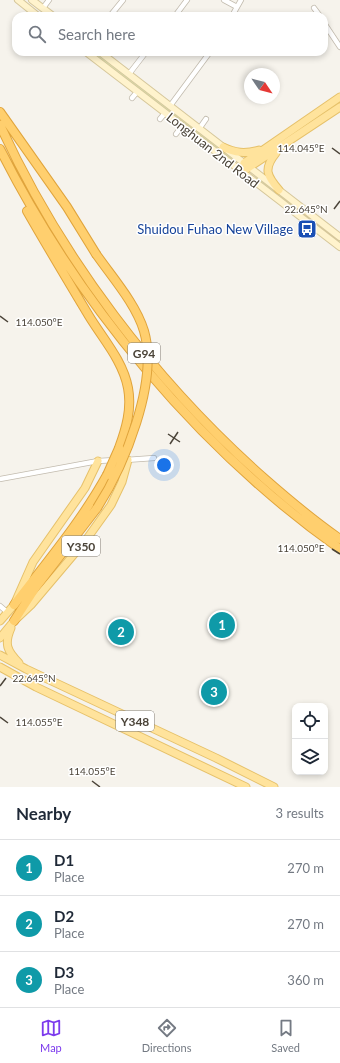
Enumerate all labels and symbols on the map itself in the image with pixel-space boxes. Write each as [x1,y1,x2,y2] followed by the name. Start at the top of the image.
[244,68,280,104] north arrow
[163,109,263,191] street label: Longhuan 2nd Road
[277,142,325,154] text: 114.045°E
[284,203,328,215] text: 22.645°N
[296,218,318,240] bus stop icon: Shuidou Fuhao New Village
[137,221,293,237] place label: Shuidou Fuhao New Village
[15,316,63,328] text: 114.050°E
[128,343,160,363] road number: G94
[154,455,174,475] your location
[62,536,100,556] road number: Y350
[277,542,325,554] text: 114.050°E
[209,610,235,640] pin: 1
[108,617,134,647] pin: 2
[12,672,56,684] text: 22.645°N
[201,677,227,707] pin: 3
[116,711,154,731] road number: Y348
[15,716,63,728] text: 114.055°E
[68,765,116,777] text: 114.055°E

